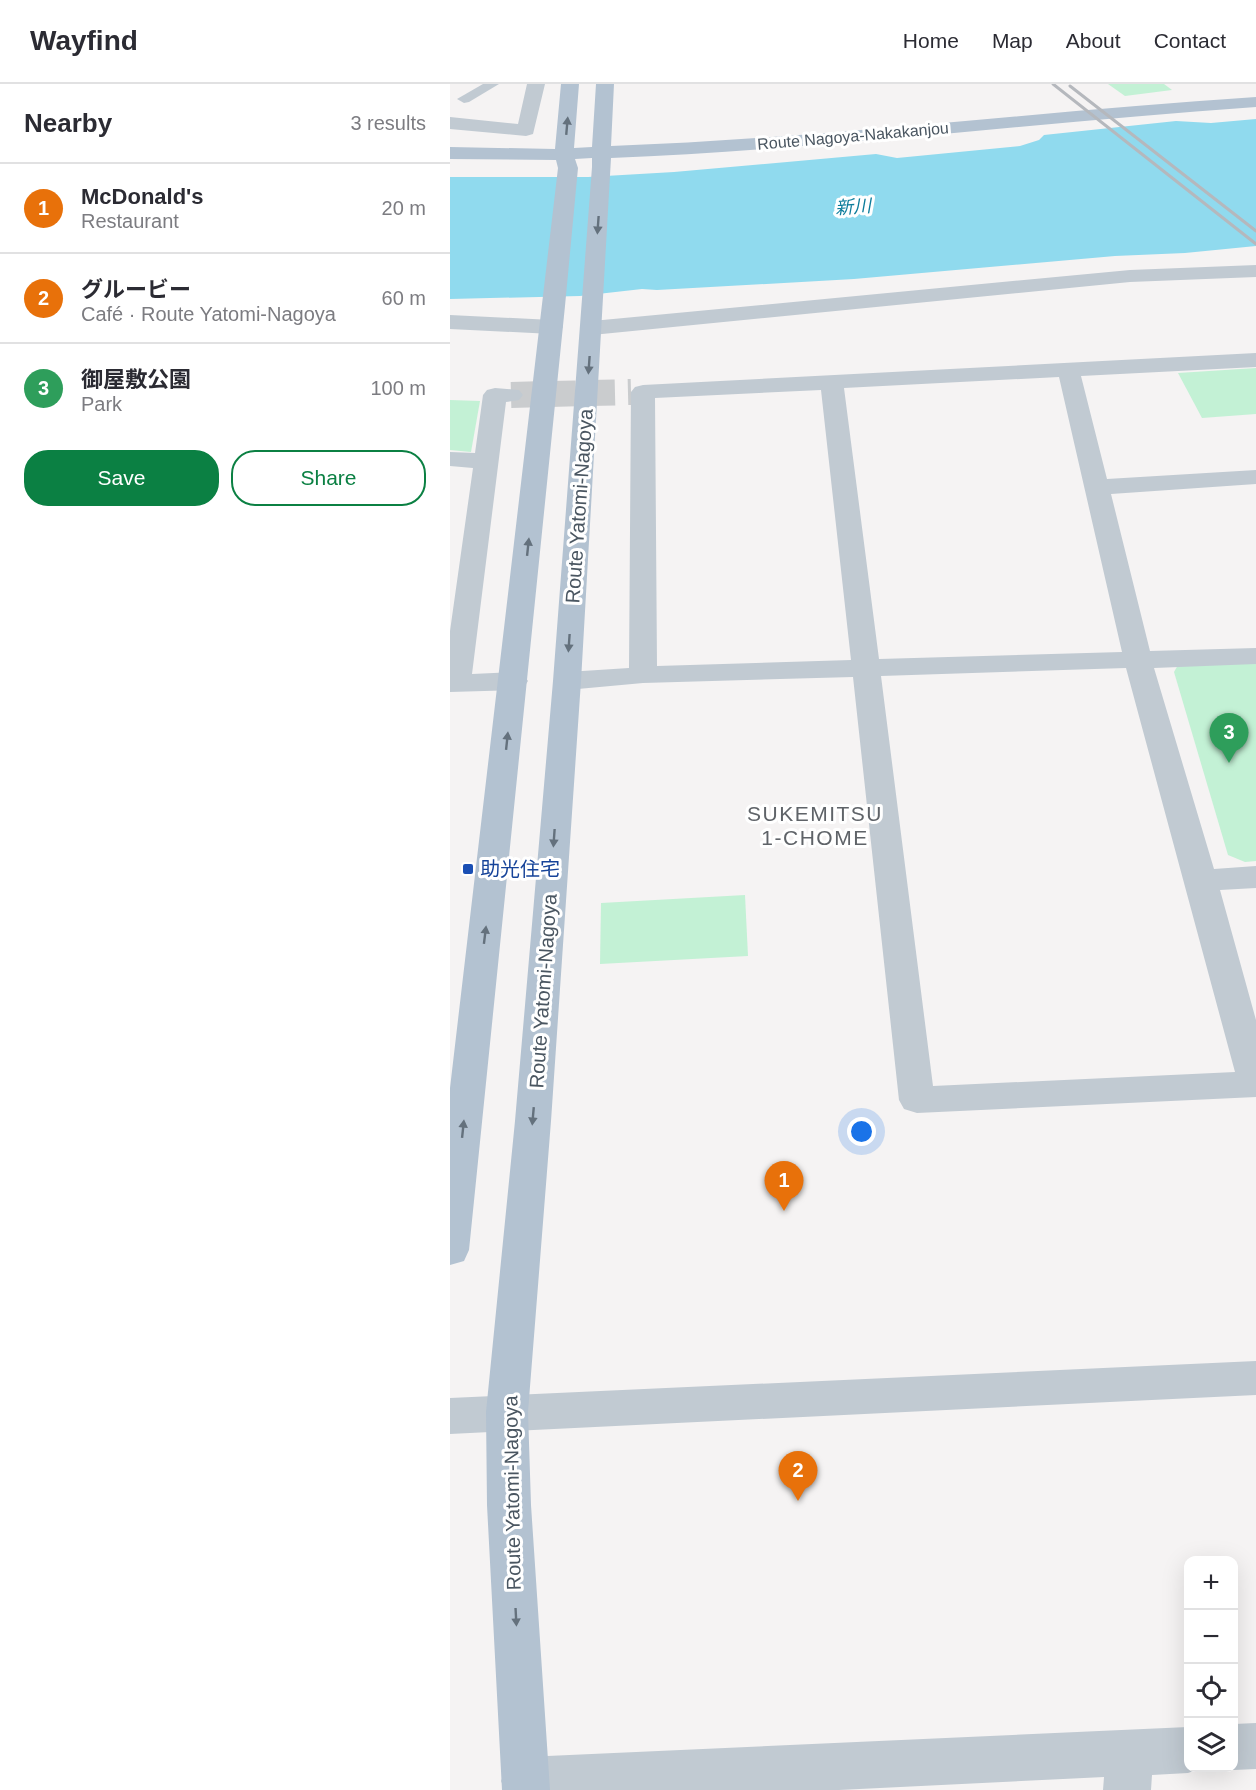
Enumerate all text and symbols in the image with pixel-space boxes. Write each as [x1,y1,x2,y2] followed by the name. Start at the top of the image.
[30,25,138,56] text: Wayfind
[903,29,959,52] text: Home
[992,29,1033,52] text: Map
[1066,29,1121,52] text: About
[1154,29,1226,52] text: Contact
[24,108,112,138] text: Nearby
[350,112,426,134] text: 3 results
[562,116,572,135] one-way arrow
[757,119,949,153] street label: Route Nagoya-Nakakanjou
[81,184,204,209] text: McDonald's
[834,196,874,218] water label: 新川
[38,197,49,219] text: 1
[382,197,426,219] text: 20 m
[81,210,179,232] text: Restaurant
[594,215,603,234] one-way arrow
[81,277,191,302] text: グルービー
[38,287,49,309] text: 2
[382,287,426,309] text: 60 m
[81,303,336,325] text: Café · Route Yatomi-Nagoya
[584,355,594,374] one-way arrow
[81,367,191,392] text: 御屋敷公園
[38,377,49,399] text: 3
[370,377,426,399] text: 100 m
[81,393,122,415] text: Park
[561,407,597,604] street label: Route Yatomi-Nagoya
[24,450,219,506] button: Save
[231,450,426,506] button: Share
[524,538,533,557] one-way arrow
[565,634,574,653] one-way arrow
[1210,714,1248,763] pin: 3
[503,732,512,751] one-way arrow
[747,802,883,849] district label: SUKEMITSU 1-CHOME
[550,828,559,847] one-way arrow
[480,858,560,880] place label: 助光住宅
[461,862,475,876] marker: 助光住宅
[525,892,561,1089] street label: Route Yatomi-Nagoya
[480,925,490,944] one-way arrow
[528,1106,538,1125] one-way arrow
[847,1117,876,1146] your location
[458,1119,468,1138] one-way arrow
[764,1162,804,1211] pin: 1
[499,1394,525,1591] street label: Route Yatomi-Nagoya
[778,1452,818,1501] pin: 2
[1184,1556,1238,1772] map controls
[1184,1556,1238,1610] button: +
[511,1608,520,1627] one-way arrow
[1184,1610,1238,1664] button: −
[1184,1664,1238,1718] button: locate
[1184,1718,1238,1772] button: layers

